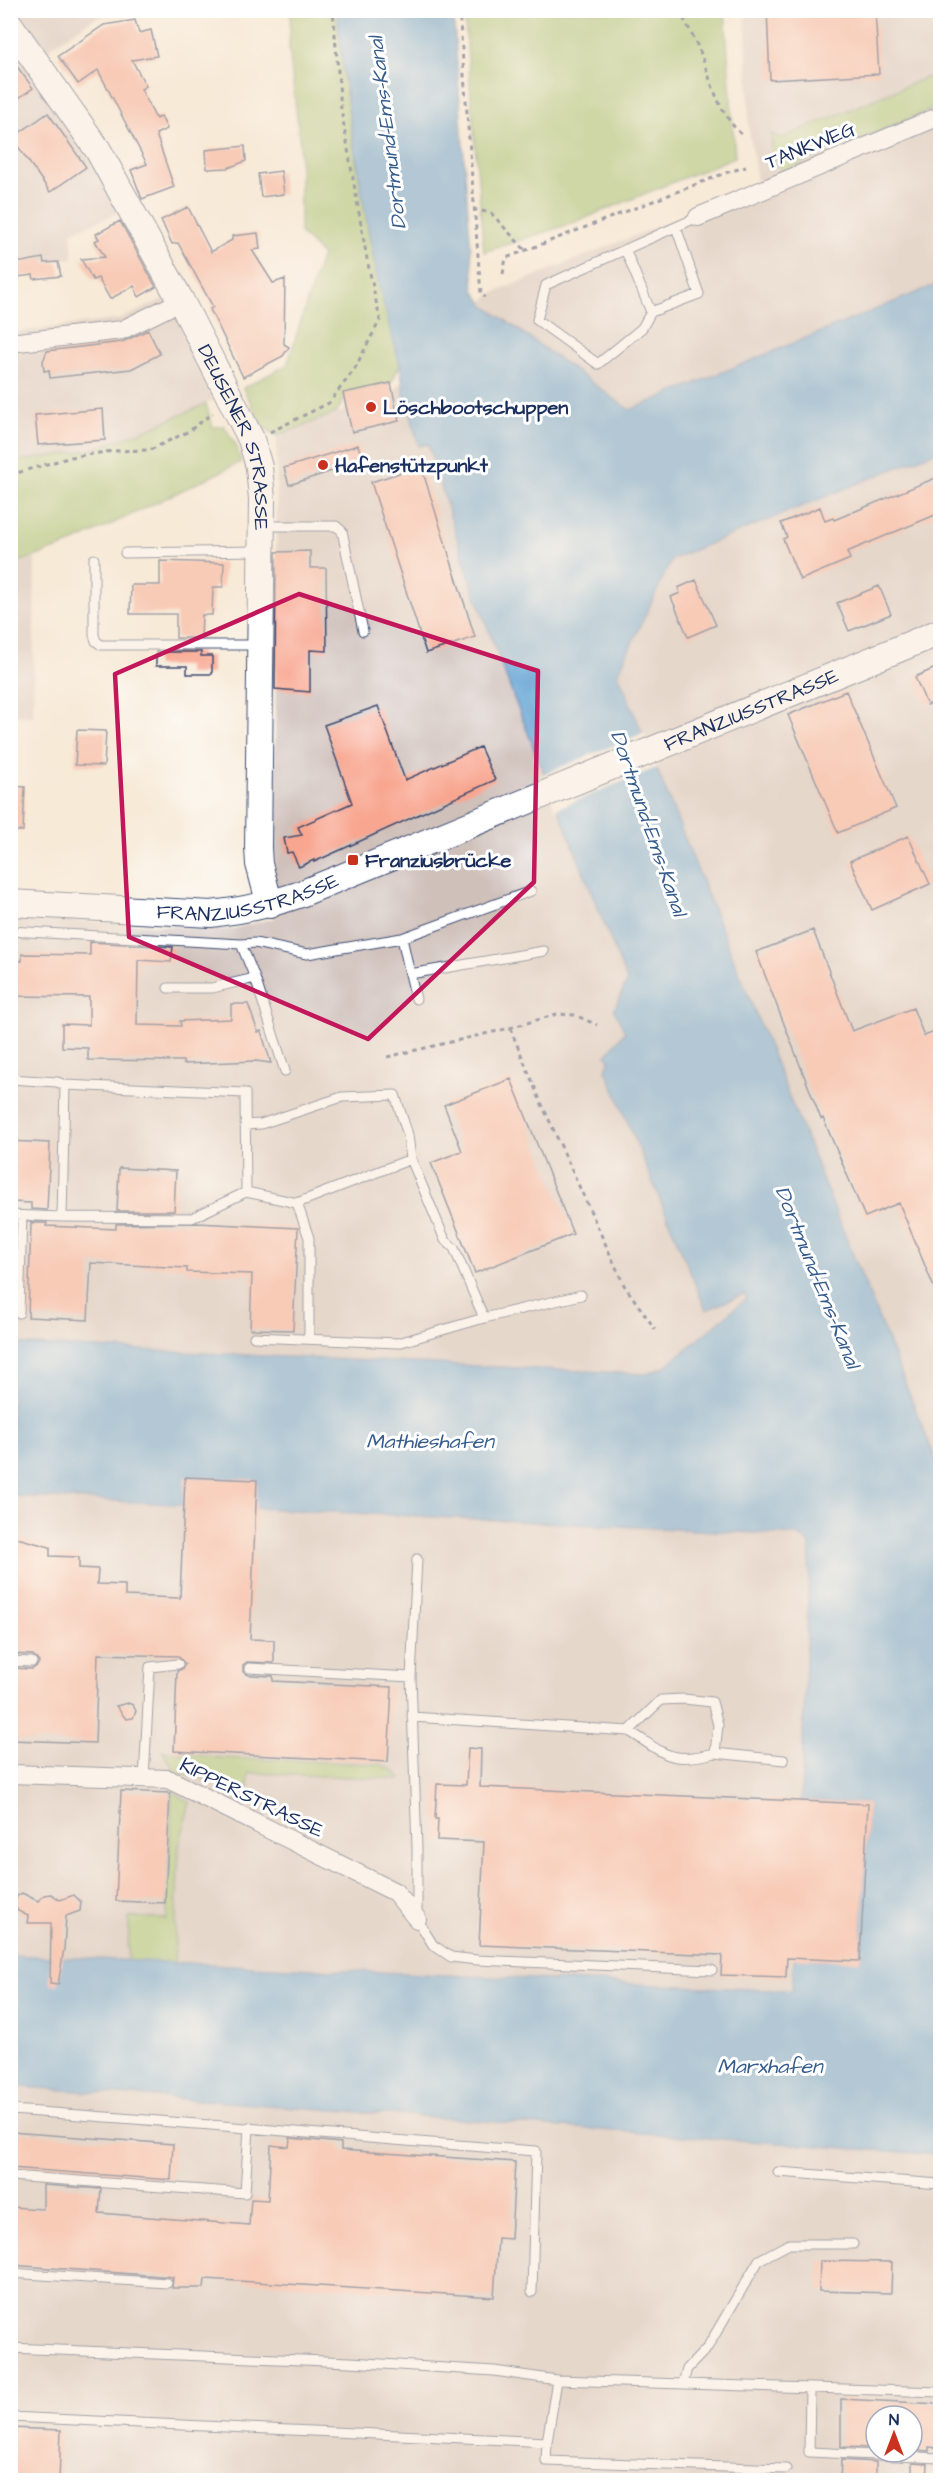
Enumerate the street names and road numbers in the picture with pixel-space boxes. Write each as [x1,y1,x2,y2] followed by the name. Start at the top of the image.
[761,115,860,177] street label: TANKWEG
[190,340,275,531] street label: DEUSENER STRASSE
[660,662,843,759] street label: FRANZIUSSTRASSE
[156,867,343,929] street label: FRANZIUSSTRASSE
[175,1751,328,1845] street label: KIPPERSTRASSE

